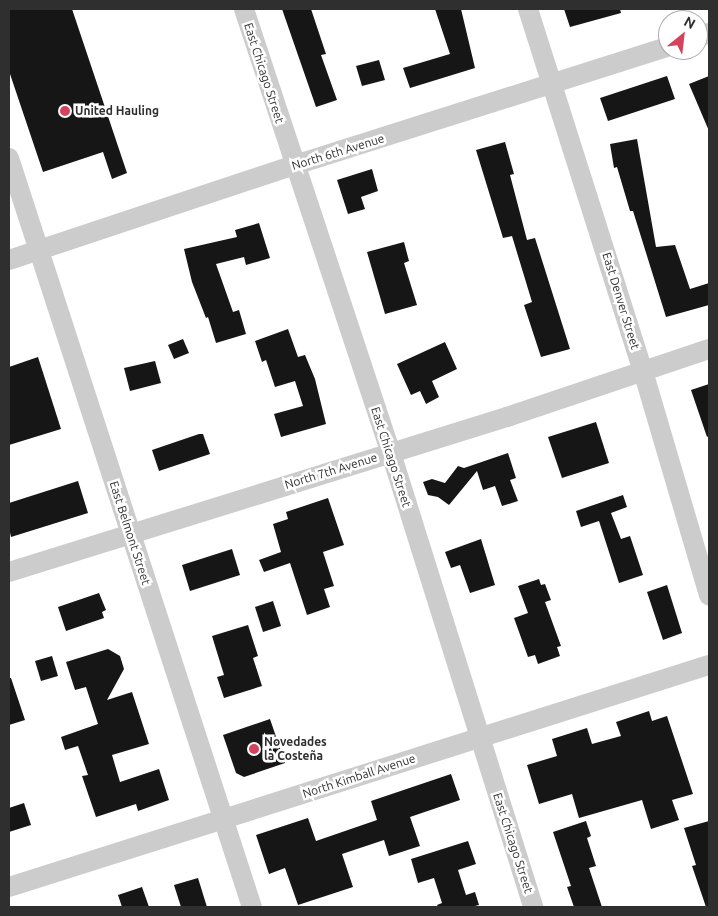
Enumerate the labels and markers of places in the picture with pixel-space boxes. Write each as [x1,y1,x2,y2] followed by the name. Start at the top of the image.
[75,104,159,118] place label: United Hauling
[59,105,71,117] marker: United Hauling
[264,735,327,763] place label: Novedades la Costeña
[248,743,260,755] marker: Novedades la Costeña

